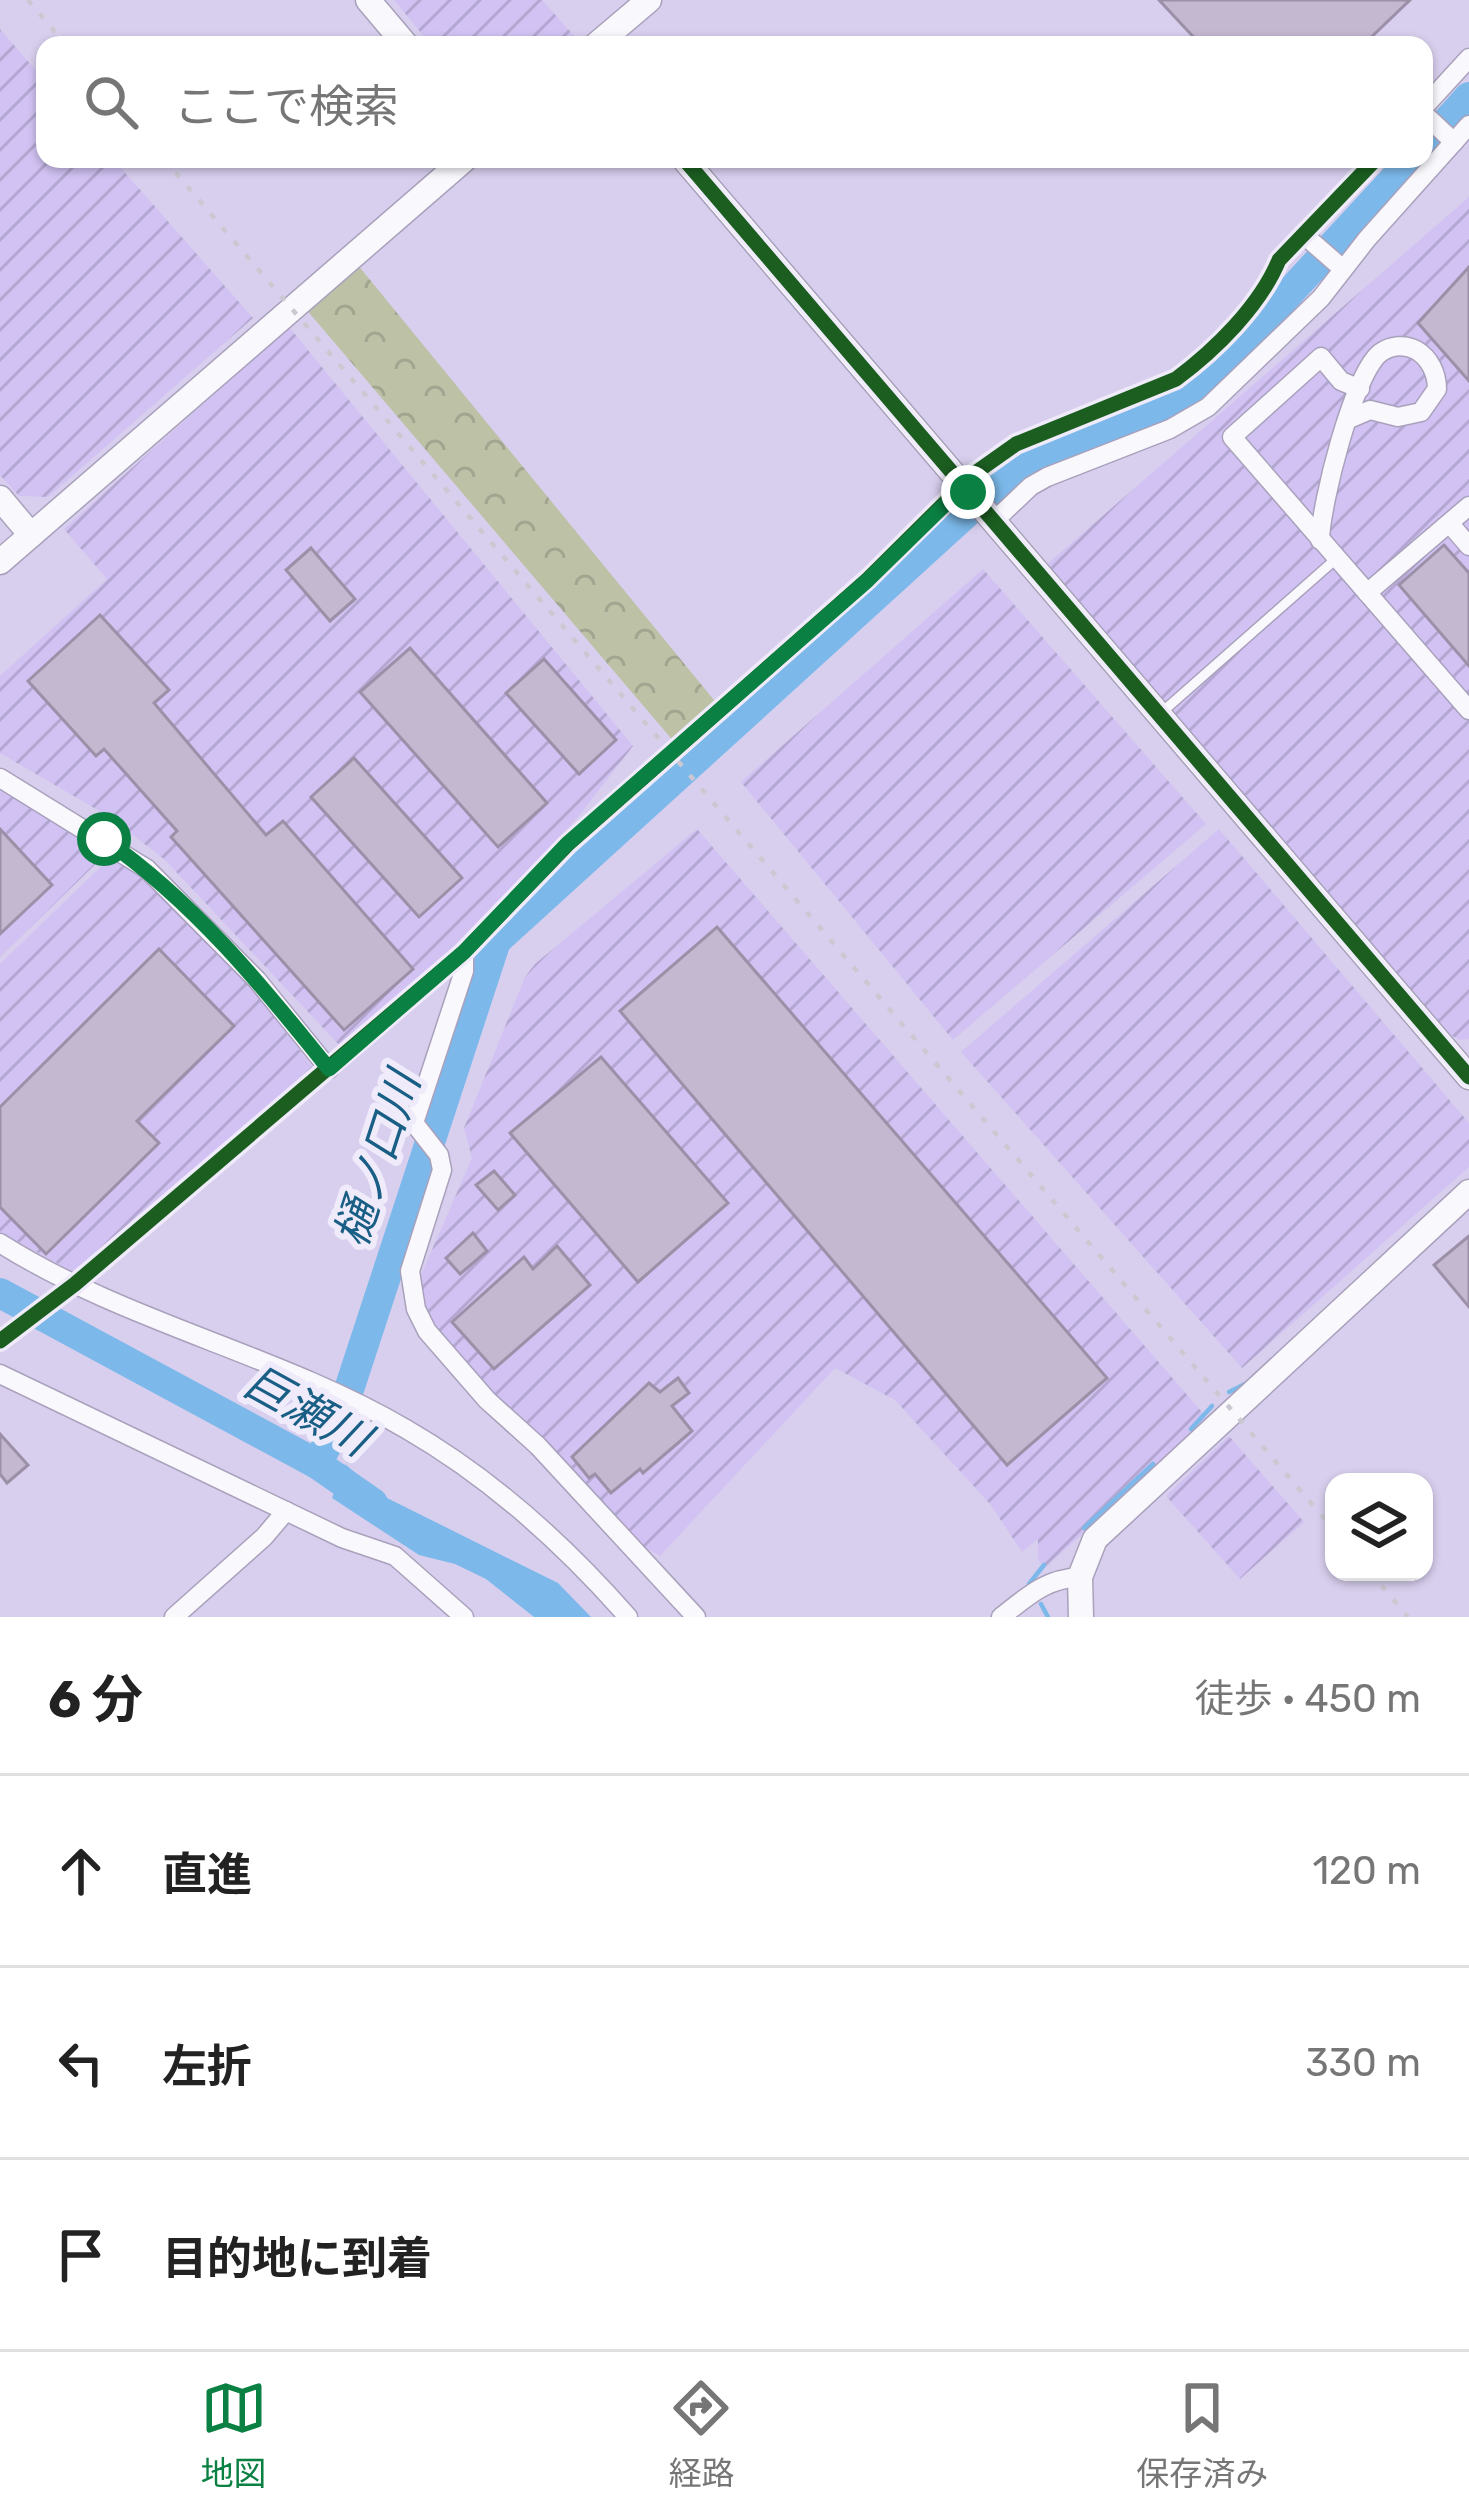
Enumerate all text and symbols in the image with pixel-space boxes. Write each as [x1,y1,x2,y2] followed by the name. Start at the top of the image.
[36,36,1433,168] search box
[78,69,144,135] icon: search
[174,80,399,133] text: ここで検索
[941,465,995,519] route end
[77,812,131,866] route start
[324,1062,432,1253] water label: 樋ノ口川
[235,1355,382,1468] water label: 巨瀬川
[1325,1473,1433,1581] map controls
[1325,1473,1433,1581] button: layers
[48,1669,143,1730] text: 6 分
[1195,1676,1421,1722] text: 徒歩 · 450 m
[48,1838,114,1904] icon: ahead
[162,1848,252,1901] text: 直進
[1312,1848,1421,1894] text: 120 m
[48,2030,114,2096] icon: left
[162,2040,252,2093] text: 左折
[1305,2040,1421,2086] text: 330 m
[48,2222,114,2288] icon: arrive
[162,2232,432,2285] text: 目的地に到着
[201,2375,267,2495] tab: 地図
[668,2375,734,2495] tab: 経路
[1136,2375,1268,2495] tab: 保存済み

